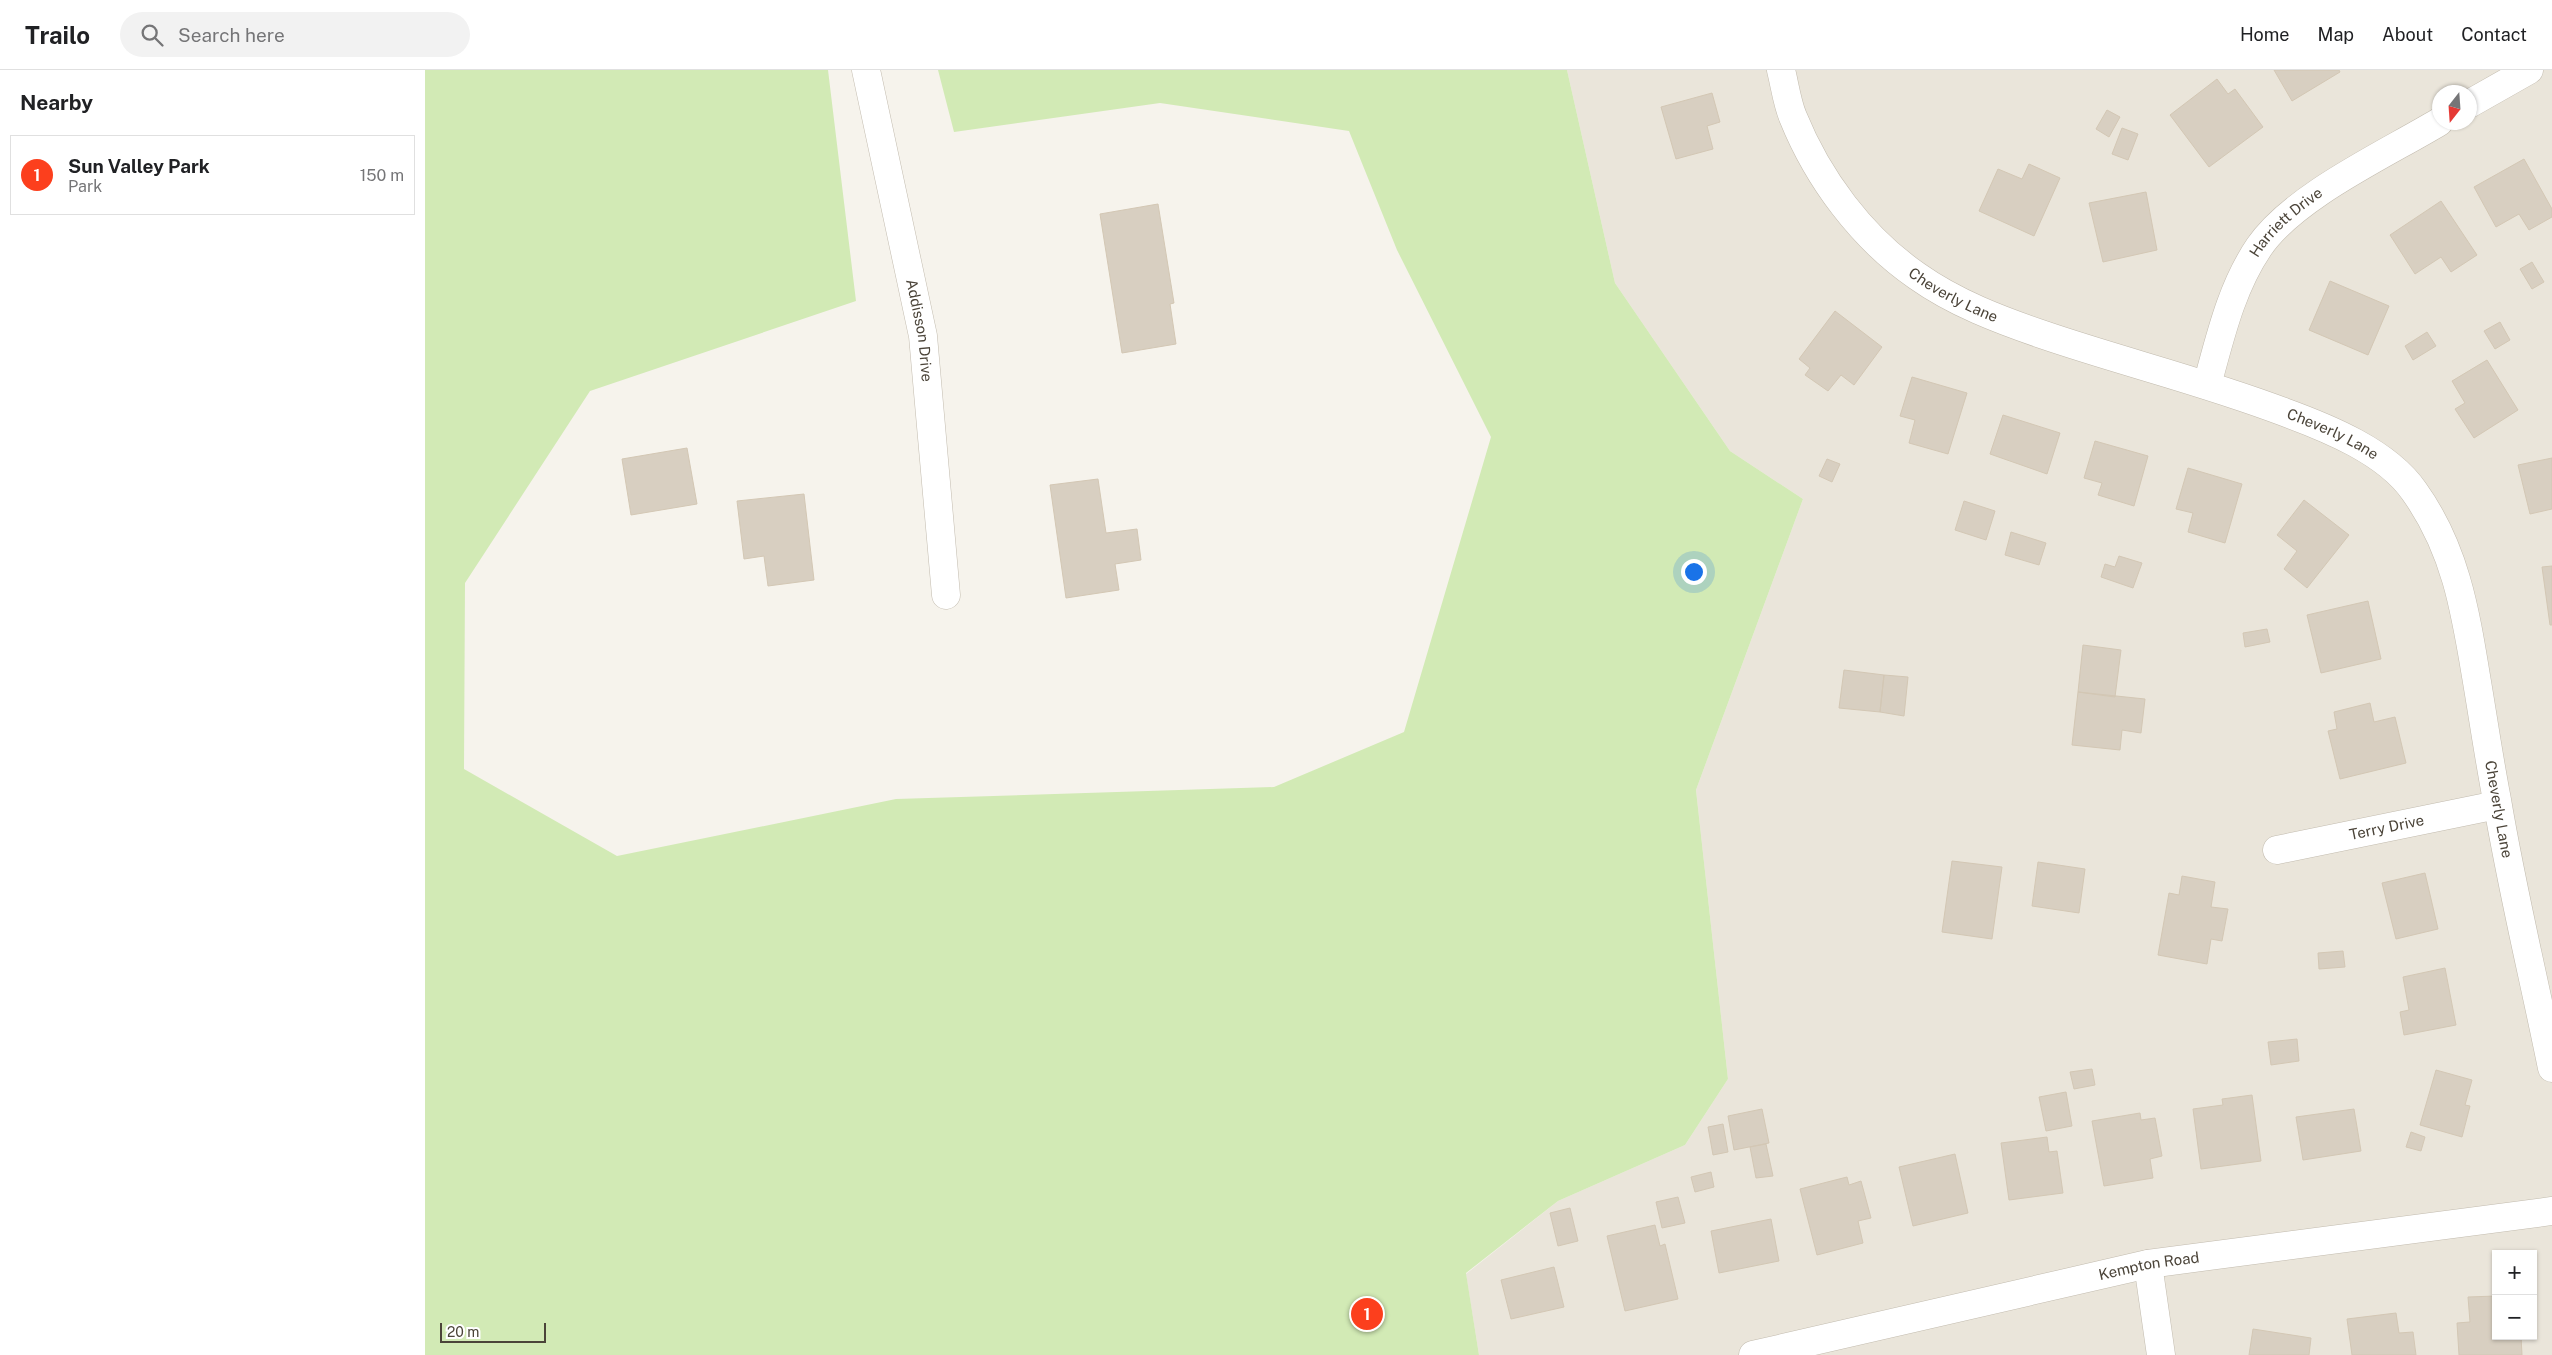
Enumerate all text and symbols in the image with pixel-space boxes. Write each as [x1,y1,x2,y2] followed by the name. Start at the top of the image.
[120,12,470,57] search box
[25,21,90,49] text: Trailo
[138,21,166,49] icon: search
[178,24,285,46] text: Search here
[2240,24,2290,45] text: Home
[2318,24,2354,45] text: Map
[2382,24,2433,45] text: About
[2461,24,2527,45] text: Contact
[2432,85,2477,130] north arrow
[20,90,93,115] text: Nearby
[68,155,210,177] text: Sun Valley Park
[34,166,40,185] text: 1
[360,166,404,185] text: 150 m
[68,177,102,196] text: Park
[2246,184,2325,260] street label: Harriett Drive
[1906,264,2000,325] street label: Cheverly Lane
[903,277,936,383] street label: Addisson Drive
[2285,405,2382,463] street label: Cheverly Lane
[1681,559,1707,585] your location
[2482,759,2516,859] street label: Cheverly Lane
[2348,811,2426,843] street label: Terry Drive
[2097,1248,2200,1283] street label: Kempton Road
[2492,1250,2537,1340] map controls
[2492,1250,2537,1295] button: +
[1351,1295,1383,1333] pin: 1
[2492,1295,2537,1340] button: −
[440,1320,546,1343] scale bar
[447,1324,479,1340] text: 20 m

